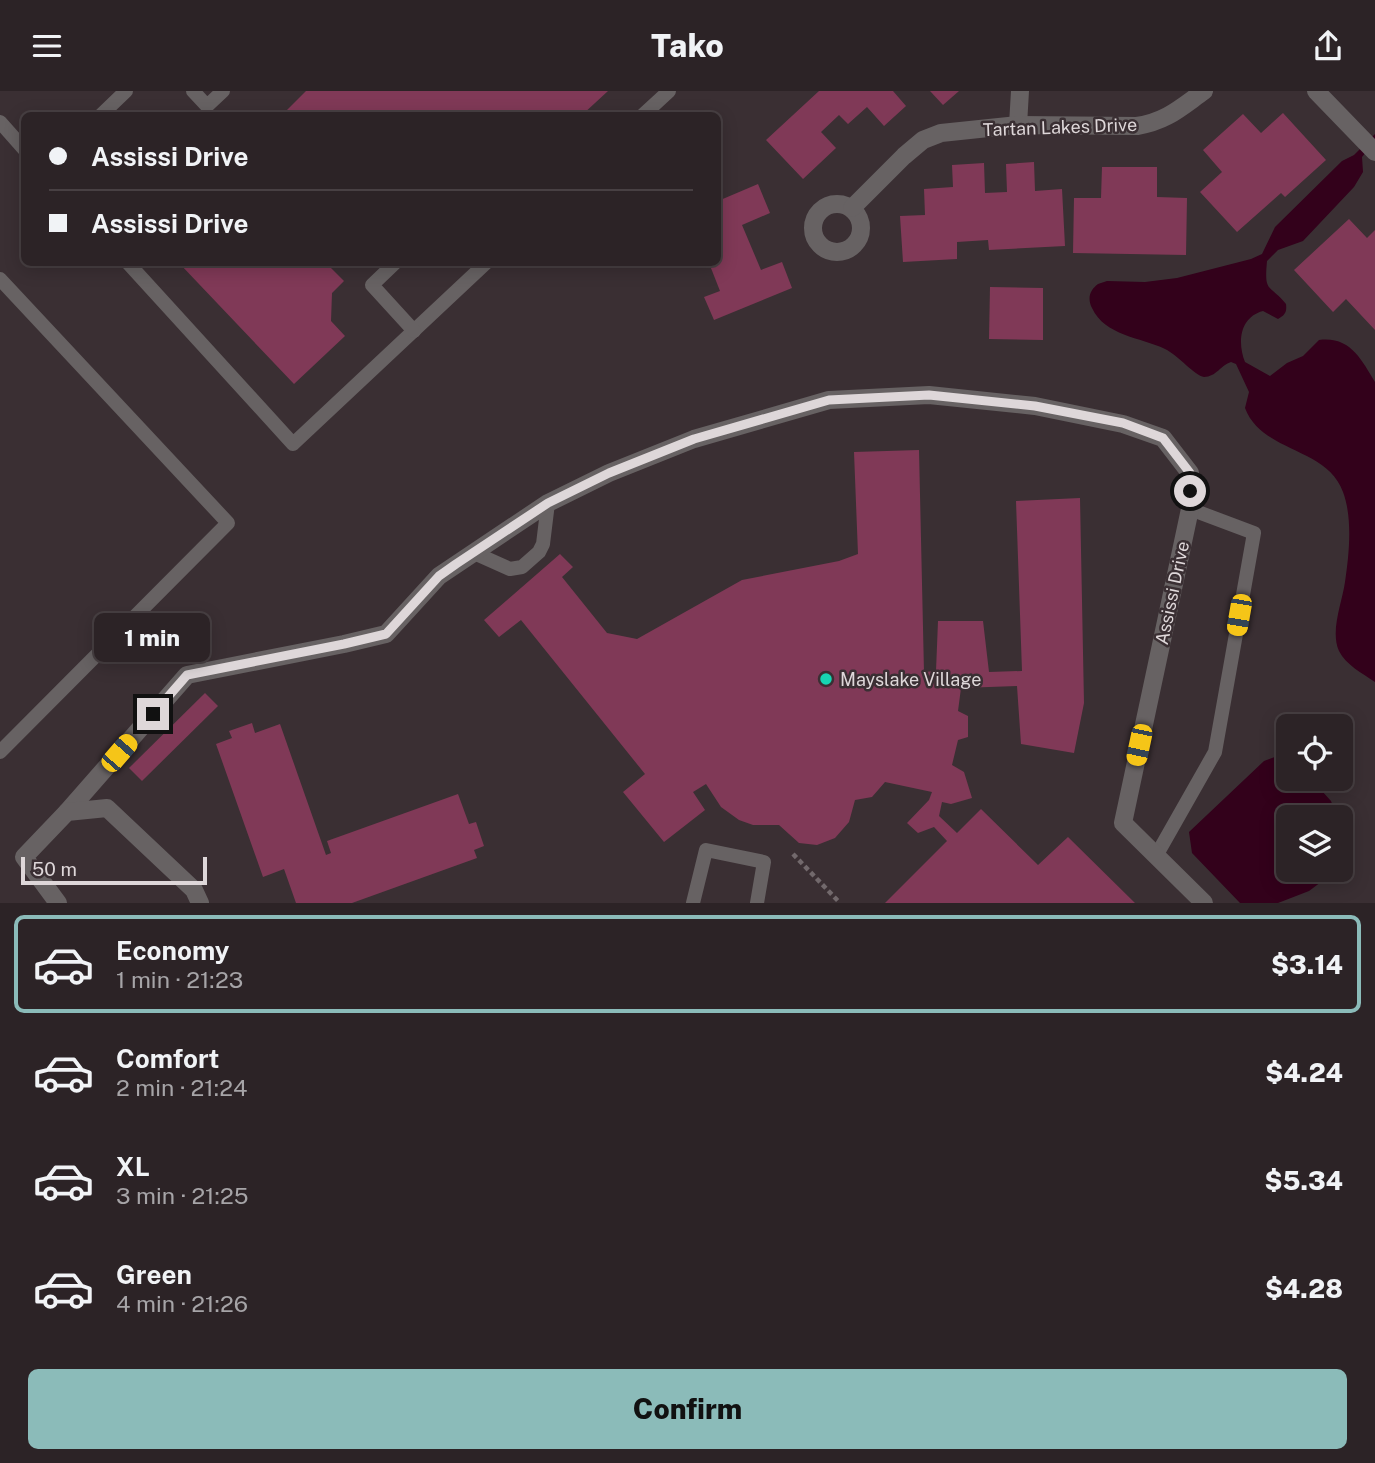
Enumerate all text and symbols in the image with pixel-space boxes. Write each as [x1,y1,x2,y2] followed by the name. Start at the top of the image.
[28,27,66,65] icon: menu
[651,27,724,64] text: Tako
[1309,27,1347,65] icon: share
[982,114,1138,140] street label: Tartan Lakes Drive
[91,141,248,172] text: Assissi Drive
[91,208,248,239] text: Assissi Drive
[1174,475,1206,507] route start
[1151,539,1193,647] street label: Assissi Drive
[1226,592,1253,638] car
[95,613,211,661] callout: 1 min
[124,624,180,651] text: 1 min
[840,669,981,690] place label: Mayslake Village
[818,671,834,687] marker: Mayslake Village
[137,698,169,730] route end
[1276,714,1353,882] map controls
[1276,714,1353,791] button: locate
[1125,722,1154,768] car
[98,730,141,776] car
[1276,805,1353,882] button: layers
[21,854,206,886] scale bar
[32,858,77,880] text: 50 m
[32,933,95,996] icon: car
[116,935,229,966] text: Economy
[1271,949,1343,980] text: $3.14
[116,966,243,993] text: 1 min · 21:23
[32,1041,95,1104] icon: car
[116,1043,219,1074] text: Comfort
[1265,1057,1343,1088] text: $4.24
[116,1074,248,1101] text: 2 min · 21:24
[32,1149,95,1212] icon: car
[116,1151,150,1182] text: XL
[1265,1165,1343,1196] text: $5.34
[116,1182,249,1209] text: 3 min · 21:25
[32,1257,95,1320] icon: car
[116,1259,192,1290] text: Green
[1265,1273,1343,1304] text: $4.28
[116,1290,248,1317] text: 4 min · 21:26
[28,1369,1347,1449] button: Confirm

